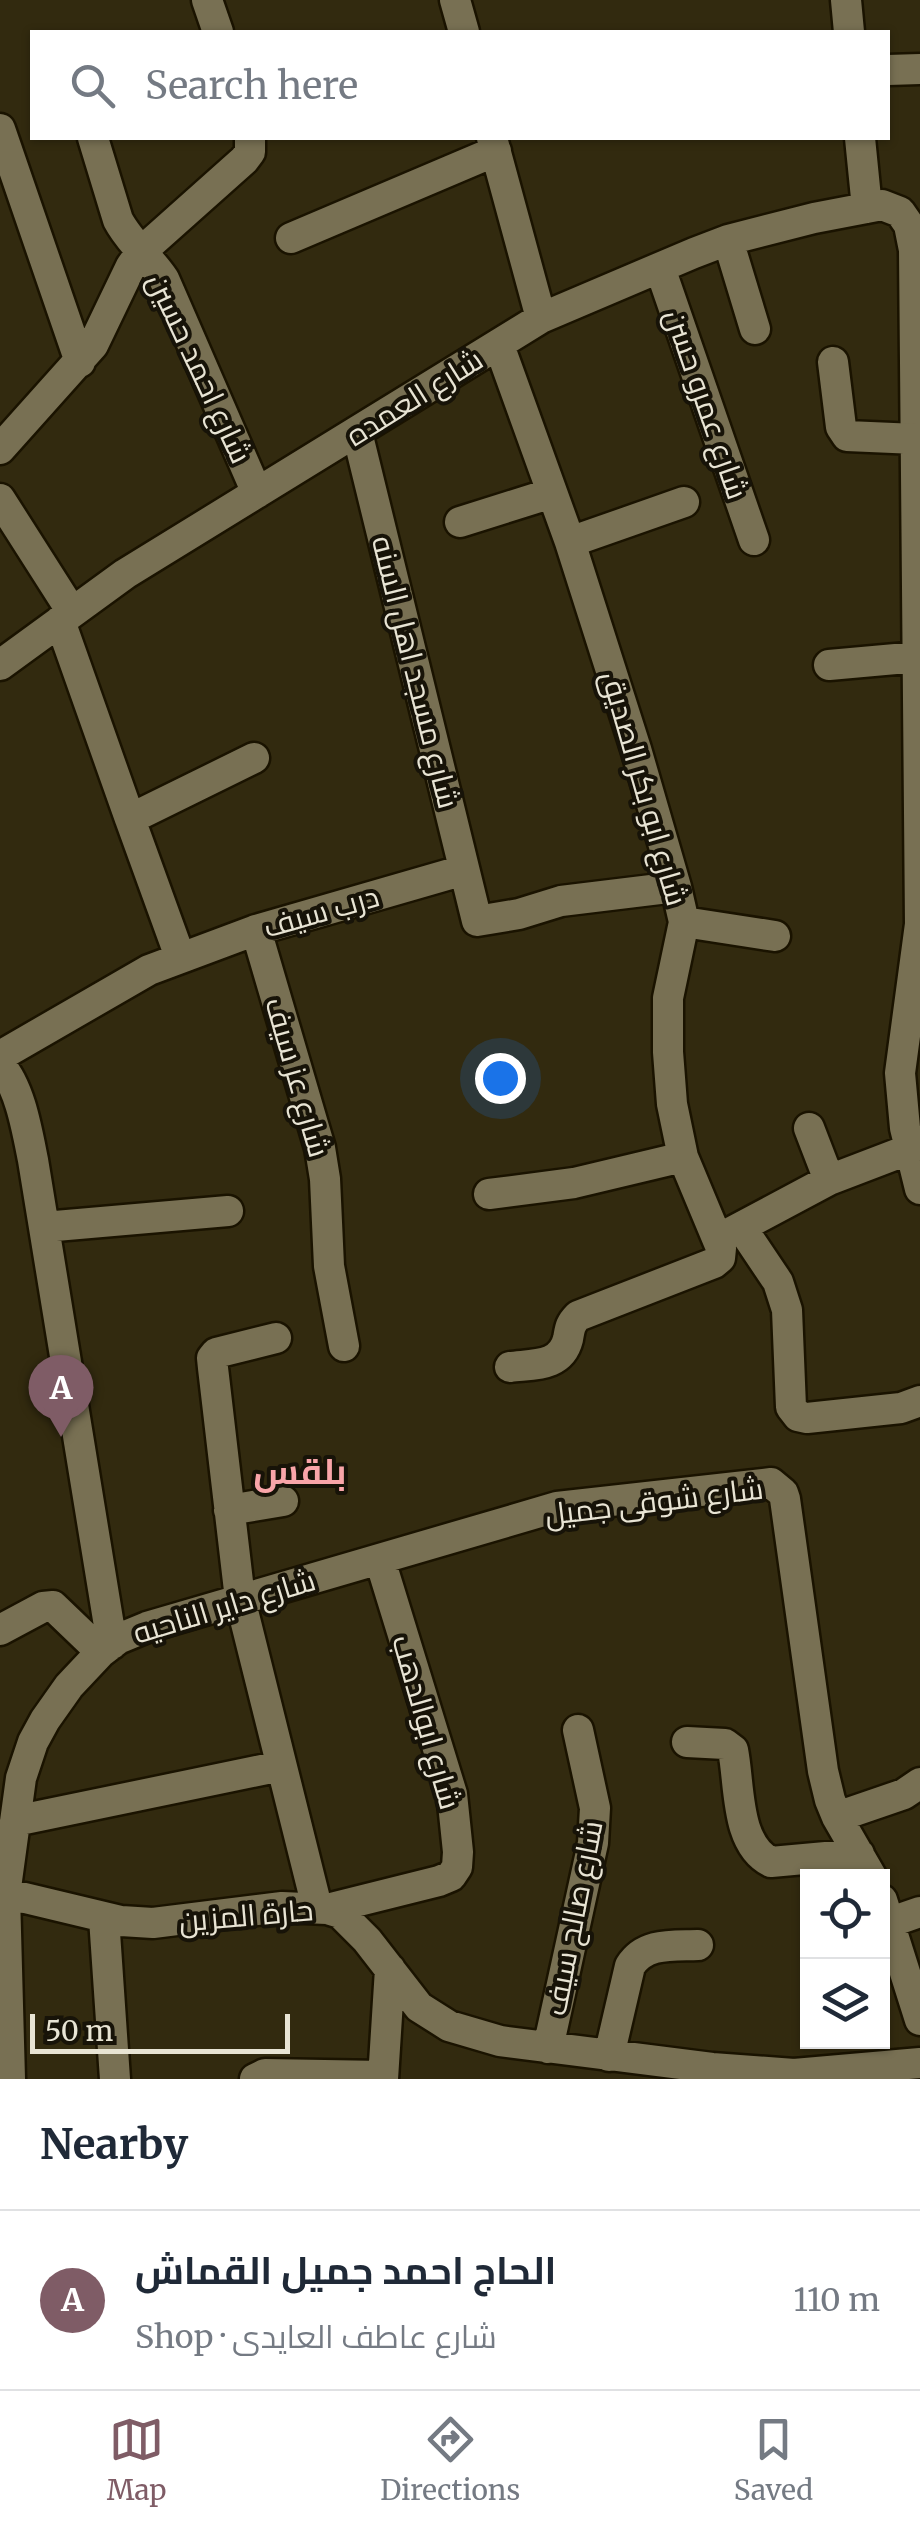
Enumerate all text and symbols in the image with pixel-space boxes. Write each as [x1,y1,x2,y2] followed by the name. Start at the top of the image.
[30,30,890,140] search box
[65,58,120,113] icon: search
[145,62,358,109] text: Search here
[138,267,261,470] street label: شارع احمد حسين
[655,304,757,505] street label: شارع عمرو حسن
[338,340,491,456] street label: شارع العمده
[362,532,468,813] street label: شارع مسجد اهل السنه
[591,666,697,910] street label: شارع ابو بكر الصديق
[259,876,383,946] street label: درب سيف
[255,993,339,1162] street label: شارع عز سيف
[475,1053,526,1104] your location
[28,1354,94,1437] pin: A
[254,1450,346,1494] district label: بلقس
[543,1469,766,1535] street label: شارع شوقى جميل
[128,1560,320,1654] street label: شارع داير الناحيه
[382,1631,470,1814] street label: شارع ابوالدهب
[535,1817,613,2019] street label: شارع صالح سيف
[800,1869,890,2049] map controls
[800,1869,890,1959] button: locate
[177,1890,315,1940] street label: حارة المزين
[800,1959,890,2049] button: layers
[30,2009,290,2054] scale bar
[45,2013,113,2049] text: 50 m
[40,2118,188,2170] text: Nearby
[135,2247,556,2294] text: الحاج احمد جميل القماش
[61,2280,84,2320] text: A
[793,2280,880,2320] text: 110 m
[135,2317,497,2357] text: Shop · شارع عاطف العايدى
[107,2412,167,2508] tab: Map
[380,2412,520,2508] tab: Directions
[734,2412,813,2508] tab: Saved

